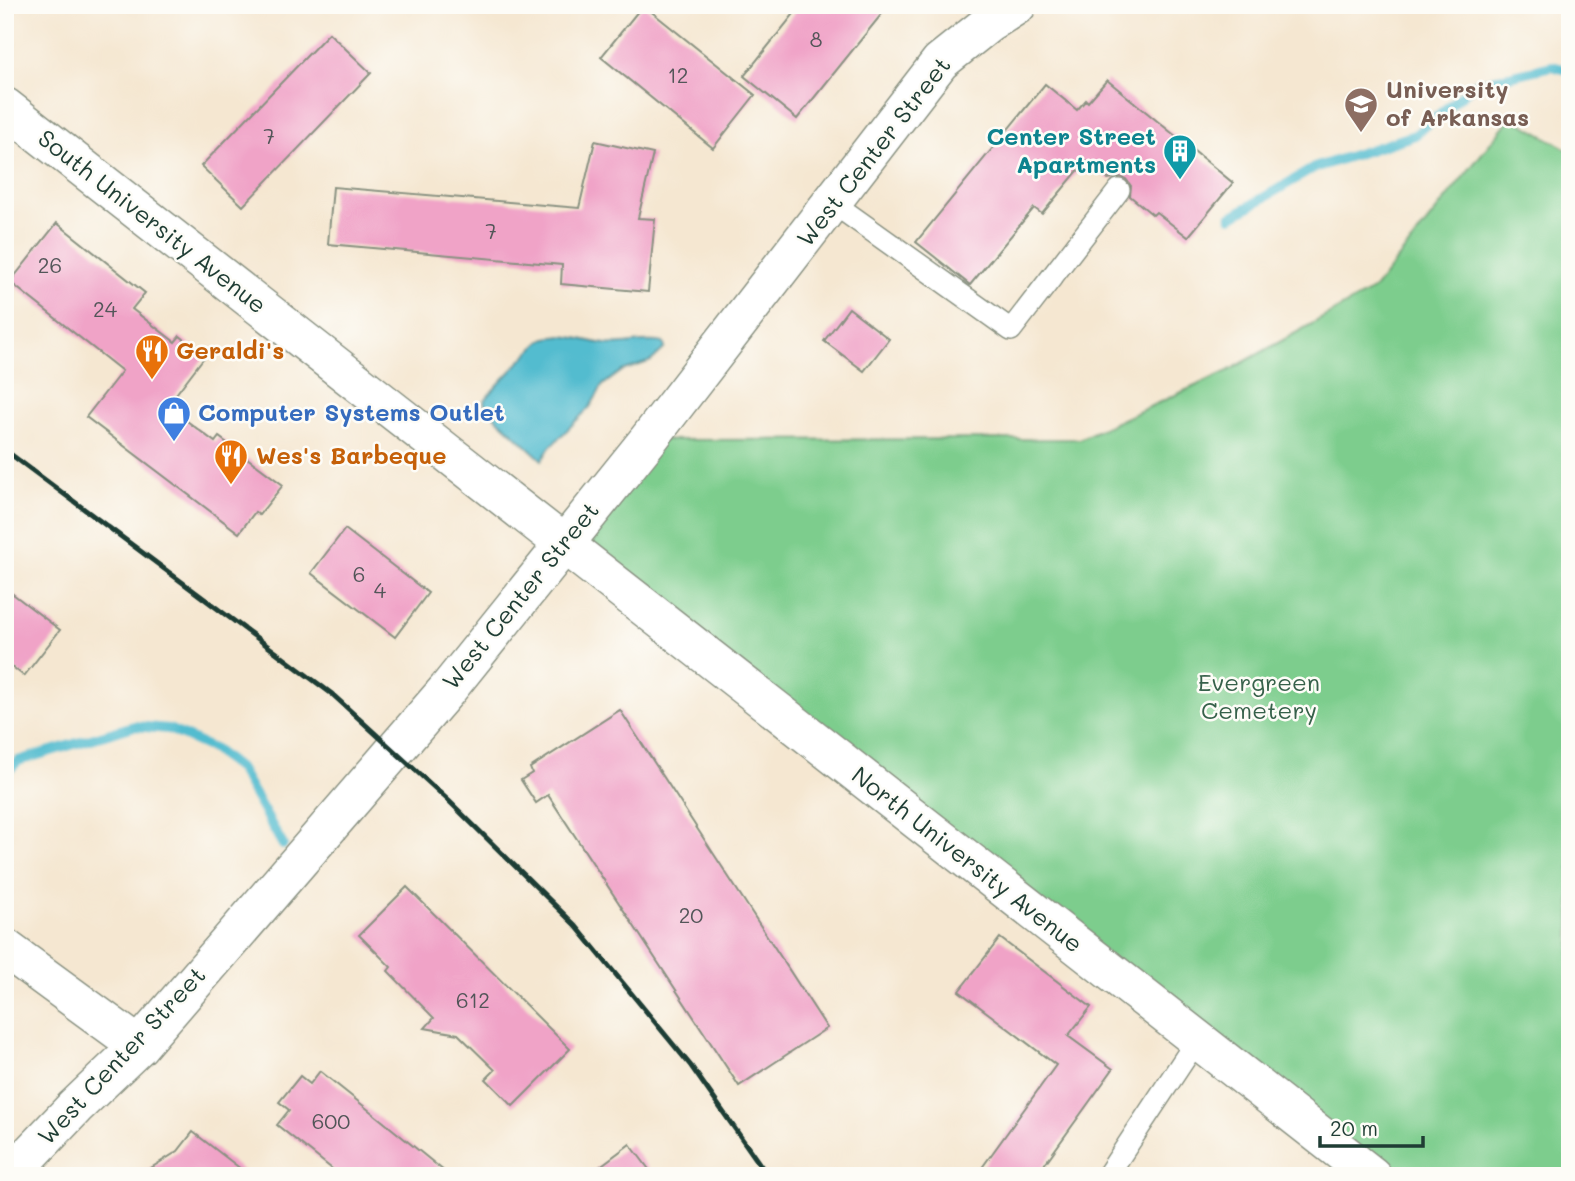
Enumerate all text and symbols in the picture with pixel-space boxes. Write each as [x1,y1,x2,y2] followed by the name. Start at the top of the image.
[810,25,822,52] house number: 8
[789,50,957,252] street label: West Center Street
[667,61,689,88] house number: 12
[1386,73,1529,132] place label: University of Arkansas
[1342,85,1380,134] school or university icon: University of Arkansas
[987,120,1156,179] place label: Center Street Apartments
[32,122,273,320] street label: South University Avenue
[263,122,275,149] house number: 7
[1161,132,1199,181] building icon: Center Street Apartments
[485,217,497,244] house number: 7
[38,251,62,278] house number: 26
[93,295,118,322] house number: 24
[133,332,171,381] restaurant icon: Geraldi's
[176,334,284,365] place label: Geraldi's
[155,394,193,443] shop icon: Computer Systems Outlet
[198,396,505,427] place label: Computer Systems Outlet
[212,437,250,486] restaurant icon: Wes's Barbeque
[256,439,447,470] place label: Wes's Barbeque
[435,495,605,695] street label: West Center Street
[353,560,365,587] house number: 6
[374,576,387,603] house number: 4
[1198,666,1320,725] park label: Evergreen Cemetery
[846,759,1090,959] street label: North University Avenue
[679,901,703,928] house number: 20
[30,959,212,1151] street label: West Center Street
[456,986,490,1013] house number: 612
[1320,1104,1423,1148] scale bar
[312,1107,350,1134] house number: 600
[1330,1114,1378,1141] text: 20 m

